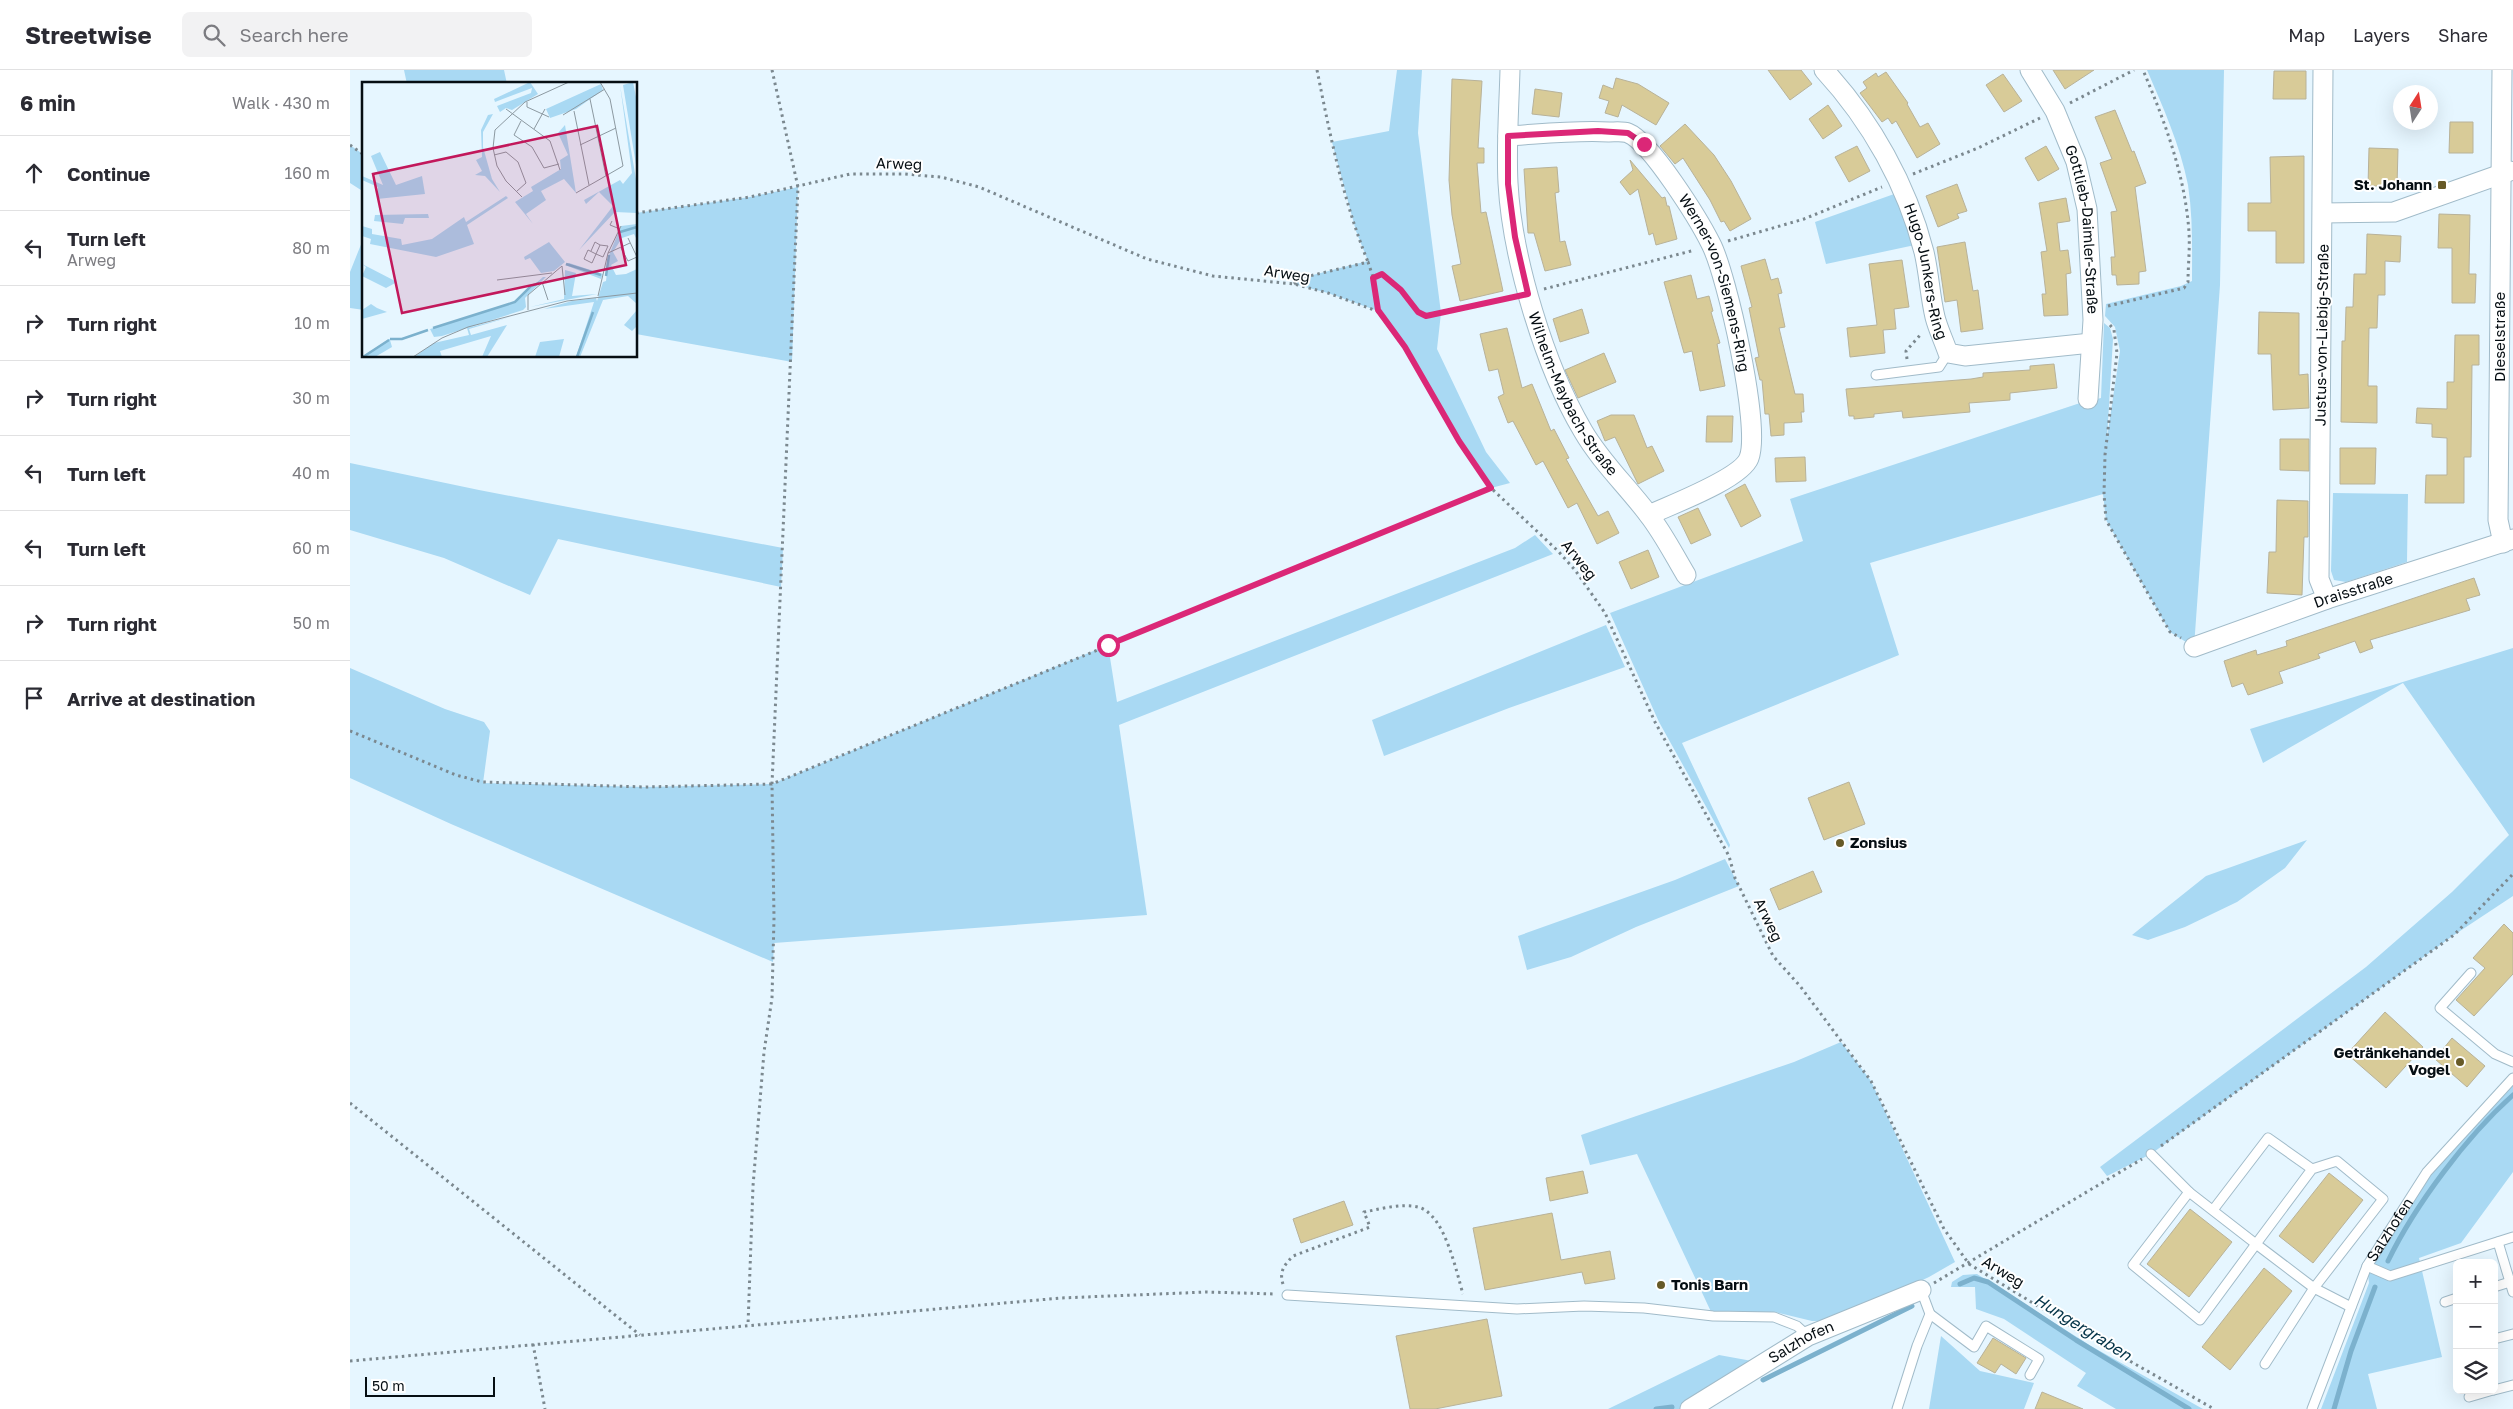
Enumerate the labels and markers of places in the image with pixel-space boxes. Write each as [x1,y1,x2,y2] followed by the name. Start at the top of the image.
[2354,175,2432,193] place label: St. Johann
[2436,179,2448,191] marker: St. Johann
[1850,833,1907,851] place label: Zonsius
[1834,837,1846,849] marker: Zonsius
[2334,1043,2450,1078] place label: Getränkehandel Vogel
[2454,1056,2466,1068] marker: Getränkehandel Vogel
[1671,1275,1748,1293] place label: Tonis Barn
[1655,1279,1667,1291] marker: Tonis Barn

